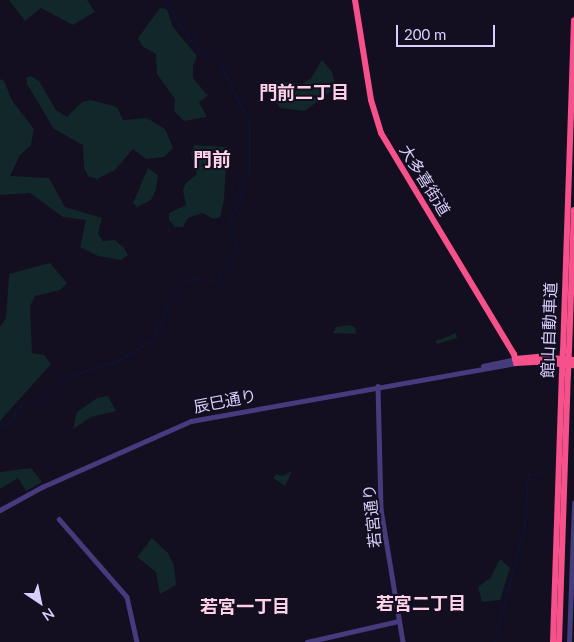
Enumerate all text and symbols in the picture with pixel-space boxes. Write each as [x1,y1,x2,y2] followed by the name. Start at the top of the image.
[399,15,498,47] scale bar
[404,25,446,43] text: 200 m
[259,81,349,103] district label: 門前二丁目
[396,141,454,219] street label: 大多喜街道
[193,148,231,170] district label: 門前
[538,282,560,378] street label: 館山自動車道
[192,385,258,417] street label: 辰巳通り
[359,483,385,549] street label: 若宮通り
[15,577,65,627] north arrow
[376,592,466,614] district label: 若宮二丁目
[200,595,290,617] district label: 若宮一丁目
[39,605,58,625] text: N

